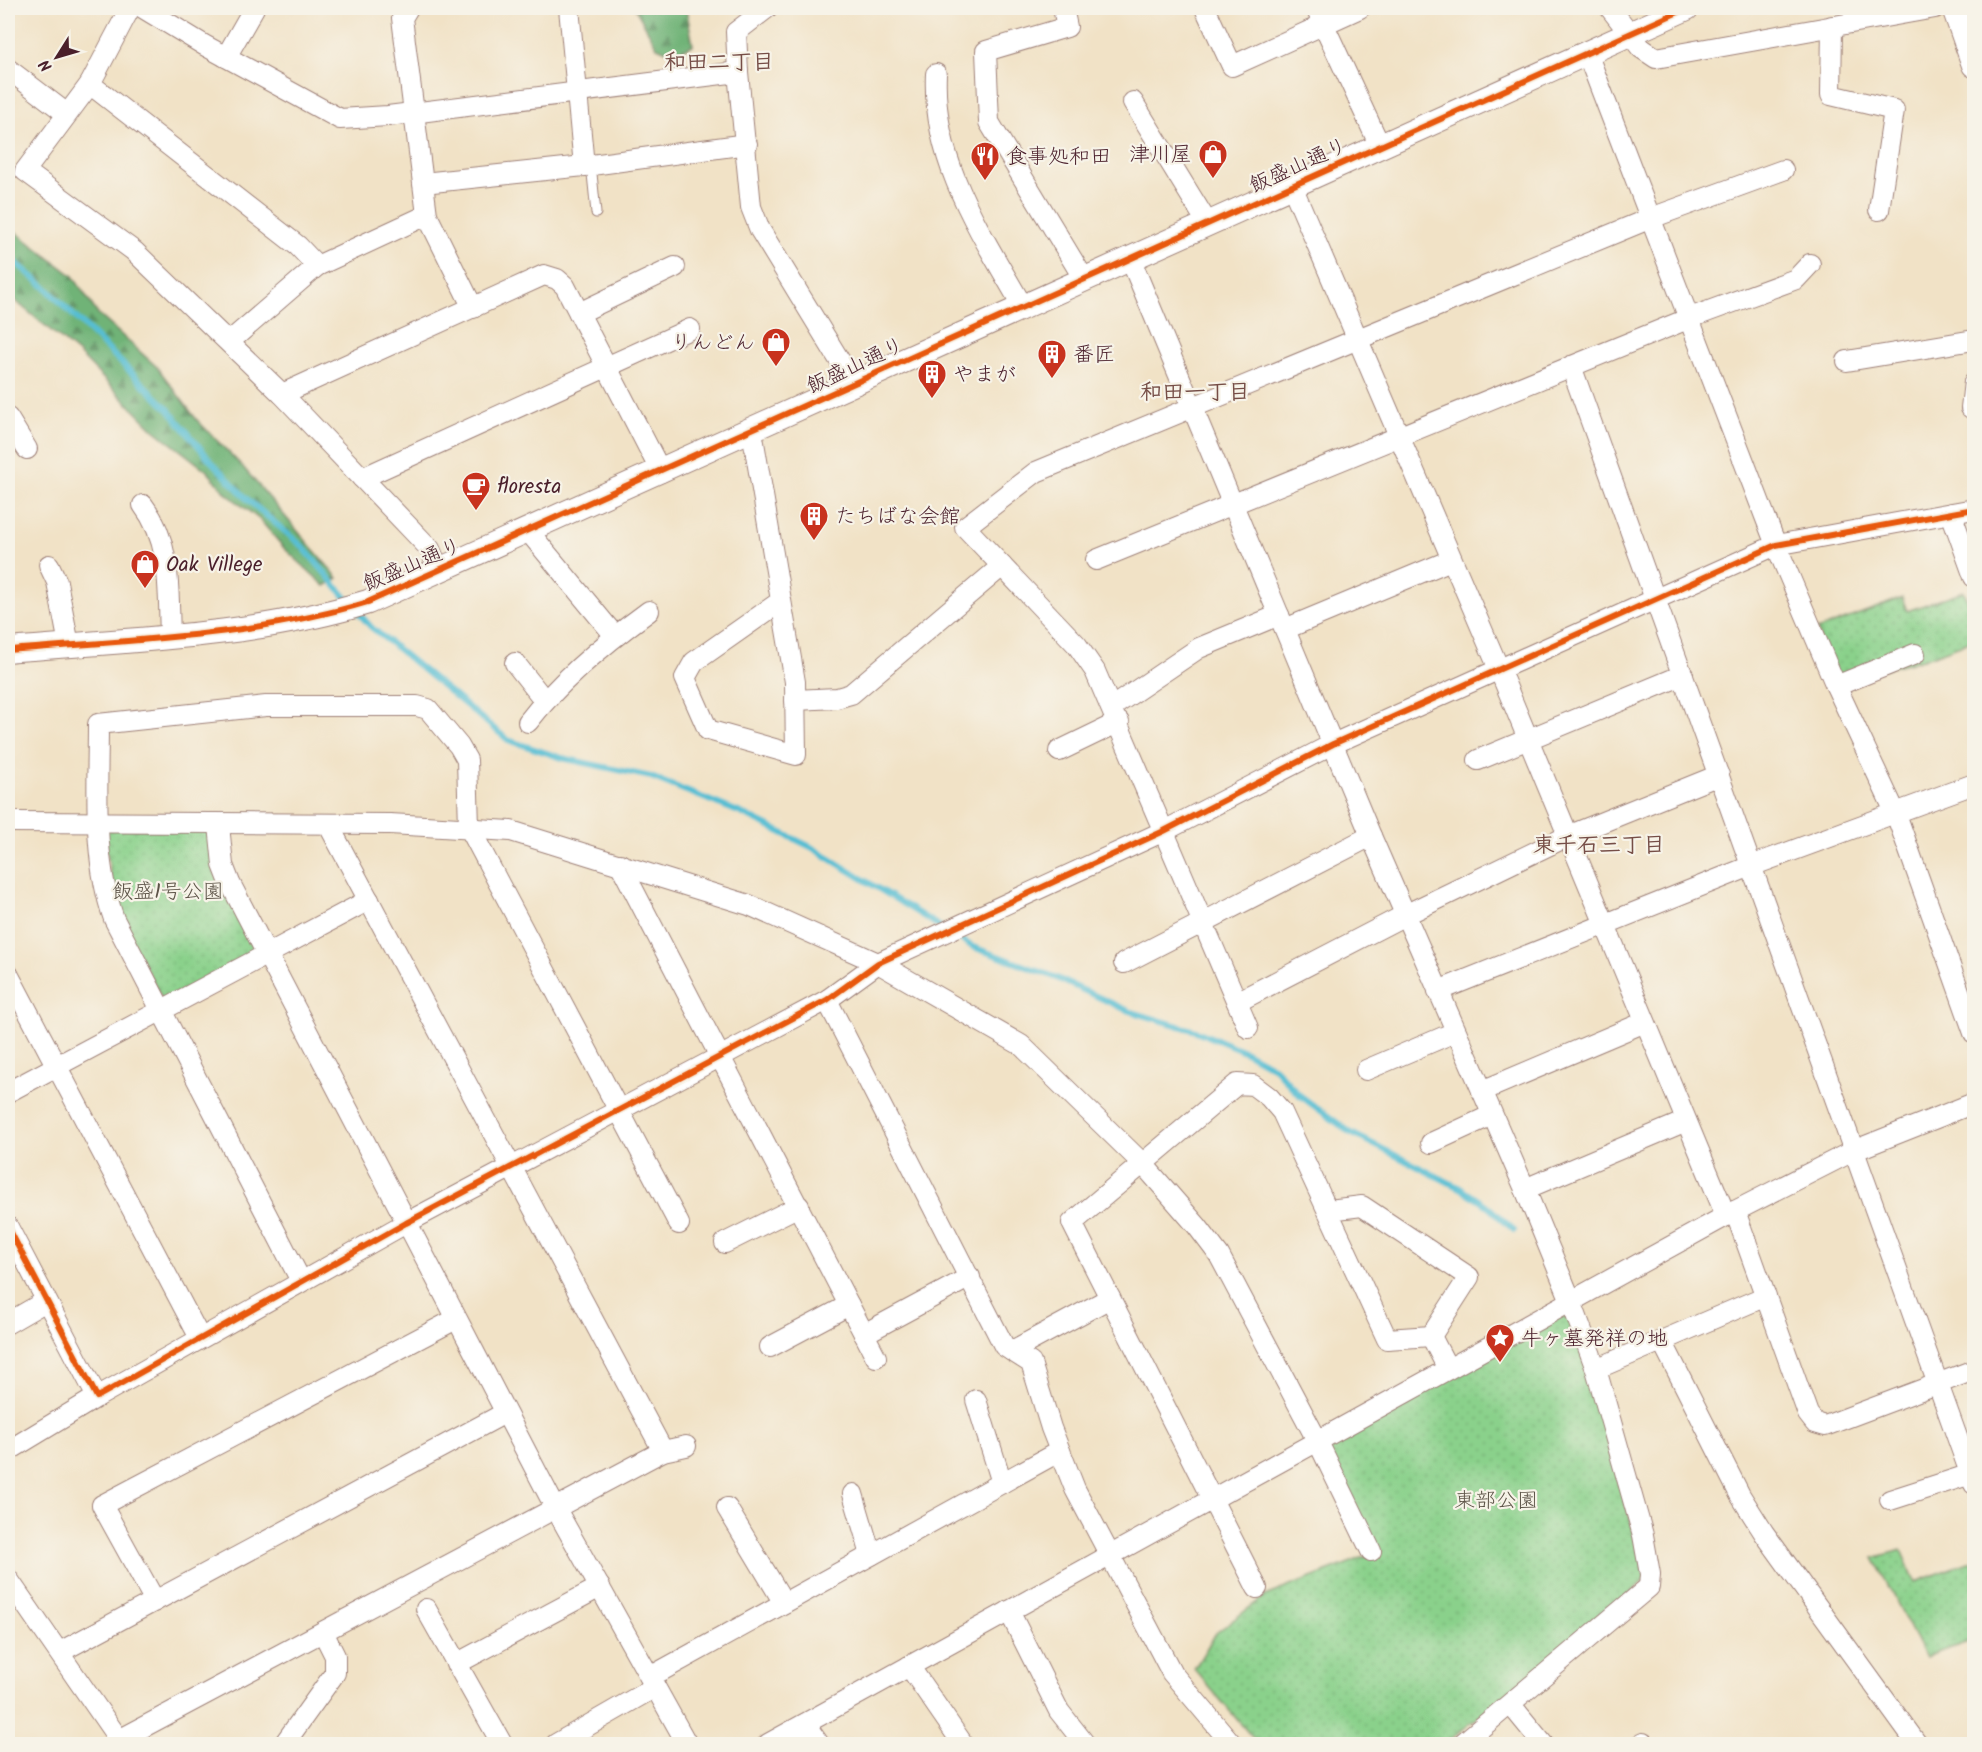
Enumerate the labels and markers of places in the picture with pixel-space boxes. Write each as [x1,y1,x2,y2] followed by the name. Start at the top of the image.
[1197,138,1229,180] shop icon: 津川屋
[1129,139,1192,172] place label: 津川屋
[969,140,1001,182] restaurant icon: 食事処和田
[1006,141,1111,174] place label: 食事処和田
[760,326,792,368] shop icon: りんどん
[671,327,755,360] place label: りんどん
[1036,338,1068,380] building icon: 番匠
[1073,339,1115,372] place label: 番匠
[916,358,948,400] building icon: やまが
[953,359,1016,392] place label: やまが
[460,470,492,512] cafe icon: floresta
[497,471,561,504] place label: floresta
[798,500,830,542] building icon: たちばな会館
[835,501,961,534] place label: たちばな会館
[129,548,161,590] shop icon: Oak Villege
[166,549,263,582] place label: Oak Villege
[1484,1322,1516,1364] place icon: 牛ヶ墓発祥の地
[1521,1323,1668,1356] place label: 牛ヶ墓発祥の地

